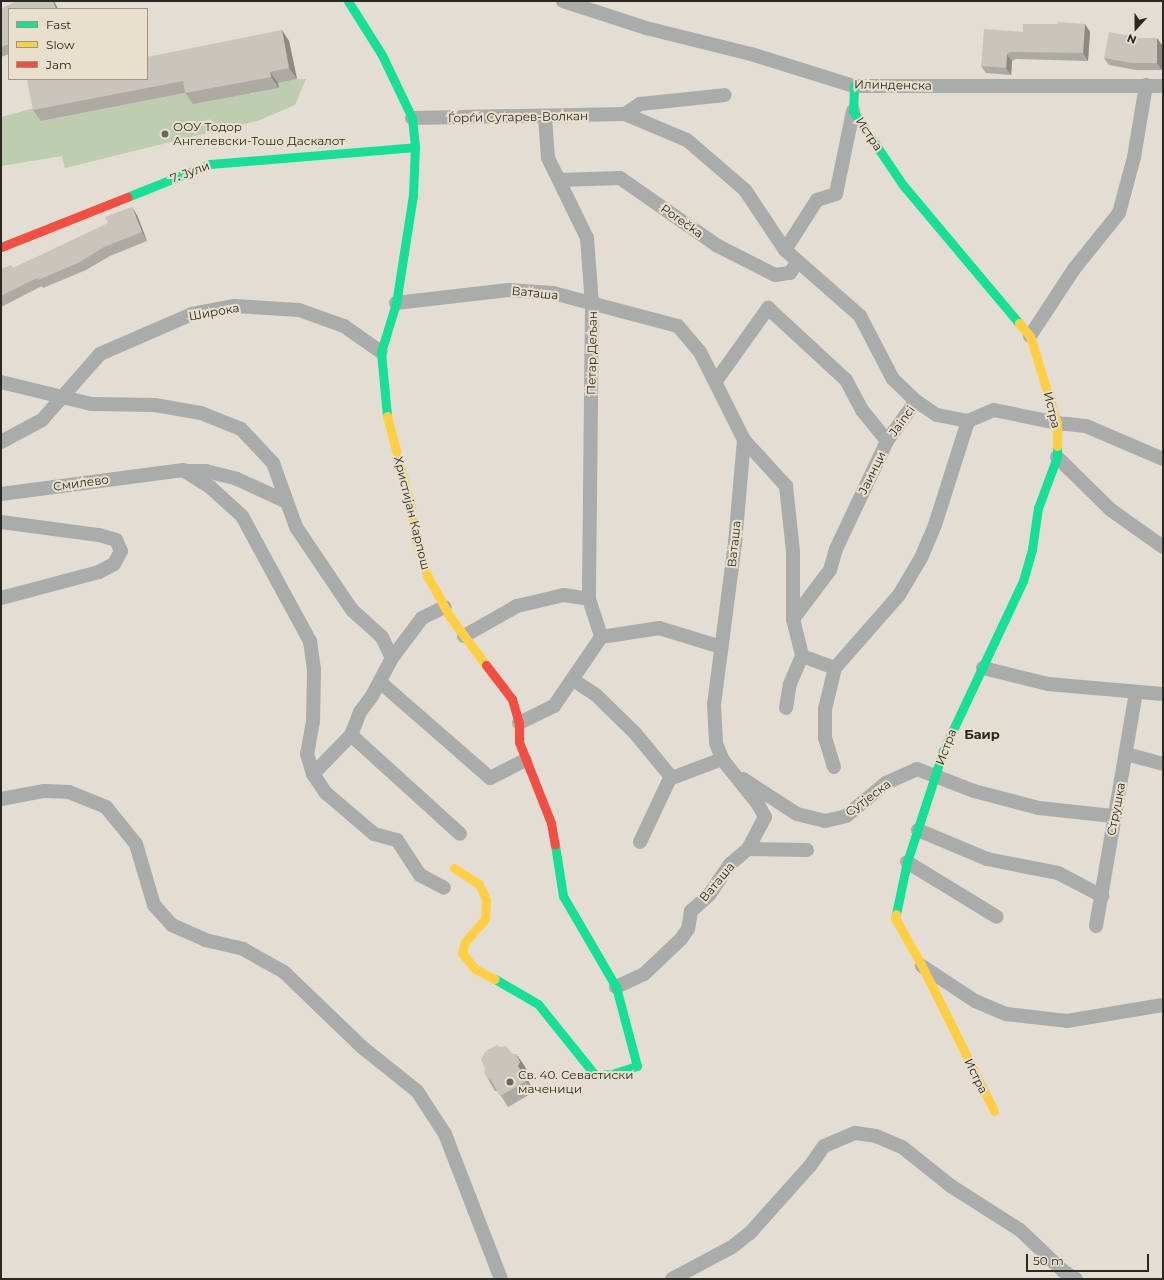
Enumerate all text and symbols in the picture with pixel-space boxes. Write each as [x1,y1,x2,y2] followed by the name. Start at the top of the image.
[8,8,148,80] legend
[1116,8,1156,48] north arrow
[46,17,71,32] text: Fast
[1125,31,1138,47] text: N
[46,37,75,52] text: Slow
[46,57,72,72] text: Jam
[854,77,932,93] street label: Илинденска
[448,109,588,125] street label: Ѓорѓи Сугарев-Волкан
[853,114,885,154] street label: Истра
[173,120,345,148] place label: ООУ Тодор Ангелевски-Тошо Даскалот
[160,129,170,139] marker: ООУ Тодор Ангелевски-Тошо Даскалот
[168,158,212,186] street label: 7. Јули
[658,201,706,241] street label: Porečka
[511,283,559,303] street label: Ваташа
[188,300,240,324] street label: Широка
[584,311,600,395] street label: Петар Дељан
[1040,390,1064,430] street label: Истра
[886,403,918,439] street label: Jainci
[855,449,889,497] street label: Јаинци
[391,455,433,571] street label: Христијан Карпош
[52,472,110,494] street label: Смилево
[724,520,744,568] street label: Ваташа
[964,726,1000,742] district label: Баир
[933,727,959,767] street label: Истра
[843,777,893,819] street label: Сутјеска
[1104,781,1128,837] street label: Струшка
[696,859,738,905] street label: Ваташа
[961,1056,991,1096] street label: Истра
[518,1068,634,1096] place label: Св. 40. Севастиски маченици
[505,1077,515,1087] marker: Св. 40. Севастиски маченици
[1028,1246,1151,1272] scale bar
[1033,1253,1064,1268] text: 50 m

